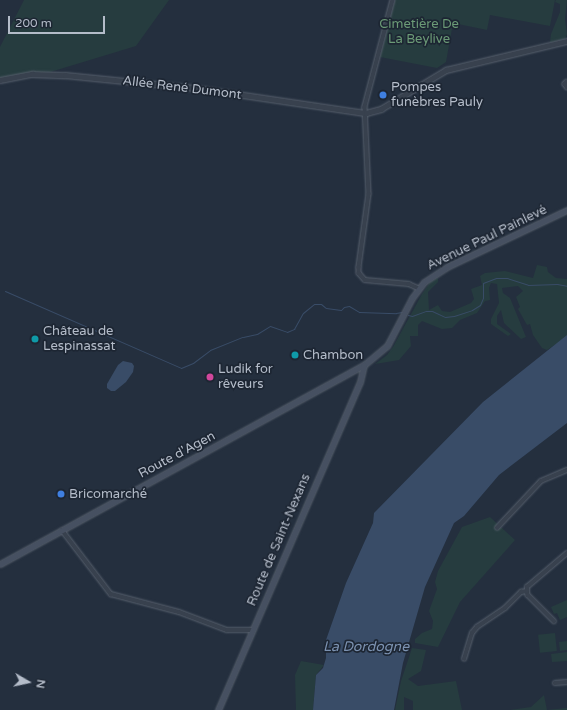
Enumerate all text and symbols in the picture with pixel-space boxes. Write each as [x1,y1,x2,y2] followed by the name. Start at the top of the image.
[10,8,107,34] scale bar
[15,16,52,30] text: 200 m
[379,17,459,48] park label: Cimetière De La Beylive
[122,73,242,103] street label: Allée René Dumont
[391,80,483,111] place label: Pompes funèbres Pauly
[378,90,388,100] marker: Pompes funèbres Pauly
[424,202,550,274] street label: Avenue Paul Painlevé
[43,324,115,355] place label: Château de Lespinassat
[30,334,40,344] marker: Château de Lespinassat
[303,347,363,363] place label: Chambon
[290,350,300,360] marker: Chambon
[218,362,273,393] place label: Ludik for rêveurs
[205,372,215,382] marker: Ludik for rêveurs
[136,428,218,482] street label: Route d'Agen
[244,471,314,609] street label: Route de Saint-Nexans
[69,486,147,502] place label: Bricomarché
[56,489,66,499] marker: Bricomarché
[323,639,409,655] water label: La Dordogne
[8,662,48,702] north arrow
[33,679,47,689] text: N

